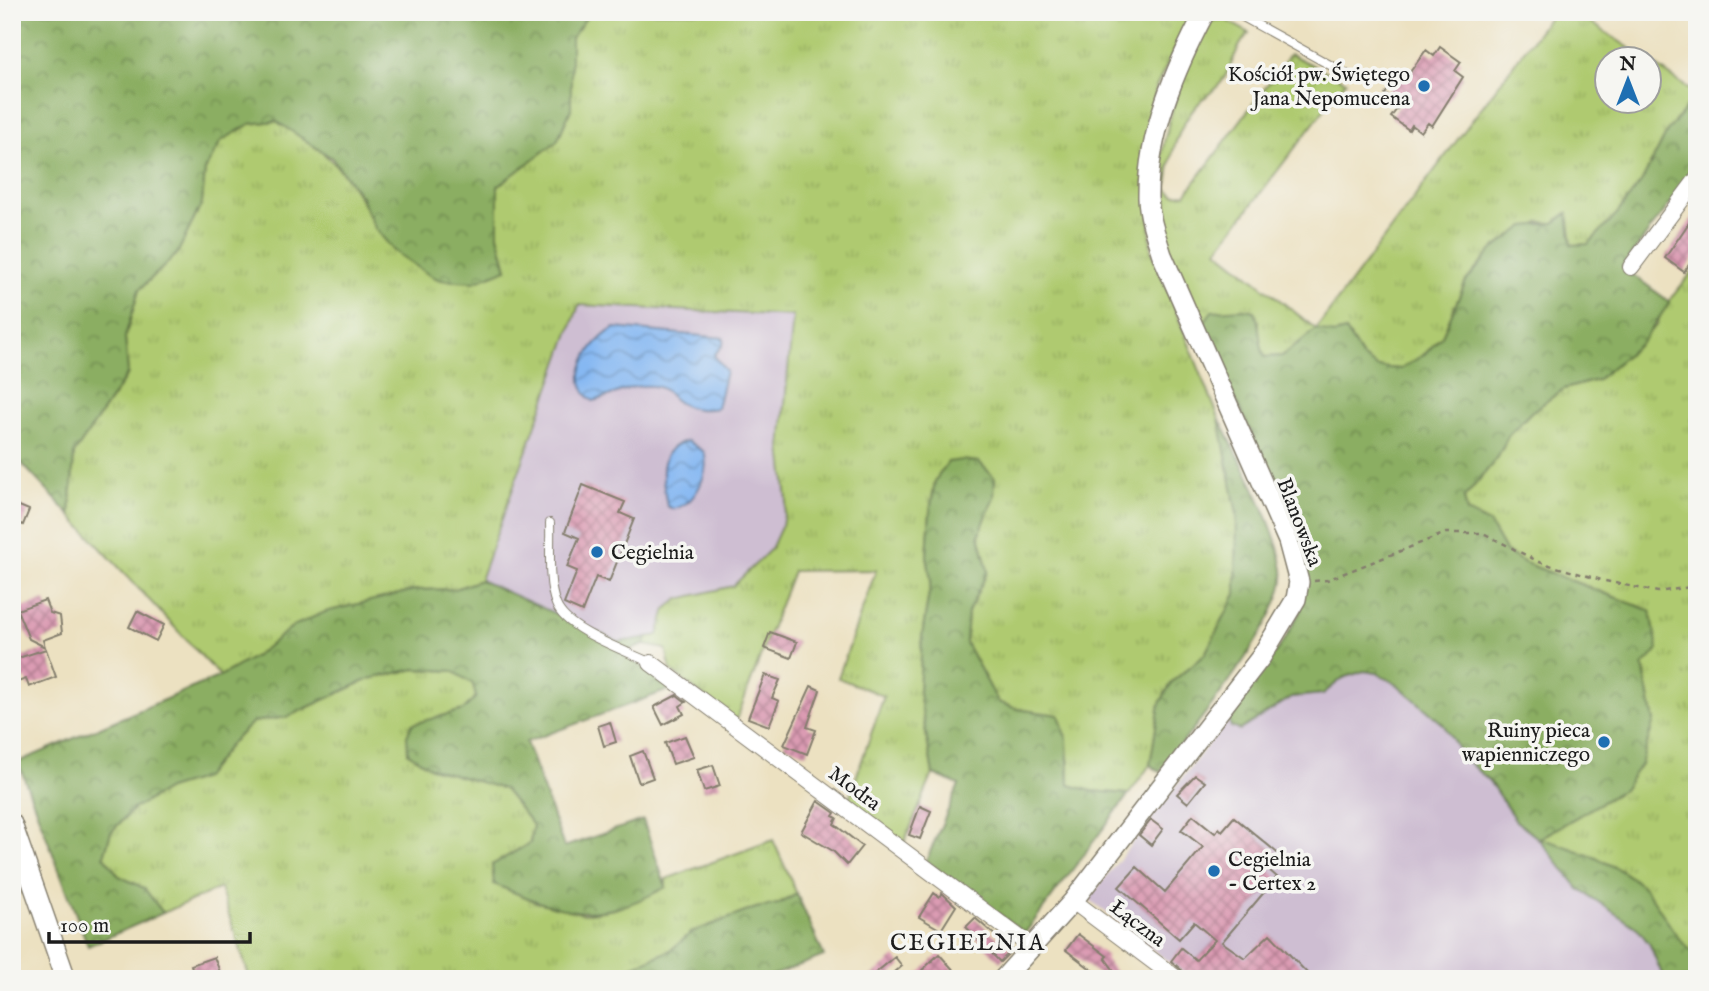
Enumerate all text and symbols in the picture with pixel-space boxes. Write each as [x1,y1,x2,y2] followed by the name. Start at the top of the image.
[1594,46,1664,116] north arrow
[1619,53,1637,77] text: N
[1228,61,1411,113] place label: Kościół pw. Świętego Jana Nepomucena
[1416,78,1432,94] marker: Kościół pw. Świętego Jana Nepomucena
[1269,475,1328,571] street label: Blanowska
[611,540,695,567] place label: Cegielnia
[589,544,605,560] marker: Cegielnia
[1462,718,1591,769] place label: Ruiny pieca wapienniczego
[1596,734,1612,750] marker: Ruiny pieca wapienniczego
[822,761,886,818] street label: Modra
[1228,847,1316,898] place label: Cegielnia - Certex 2
[1206,863,1222,879] marker: Cegielnia - Certex 2
[1104,894,1171,954] street label: Łączna
[49,900,250,944] scale bar
[60,913,109,940] text: 100 m
[890,929,1046,958] district label: CEGIELNIA

